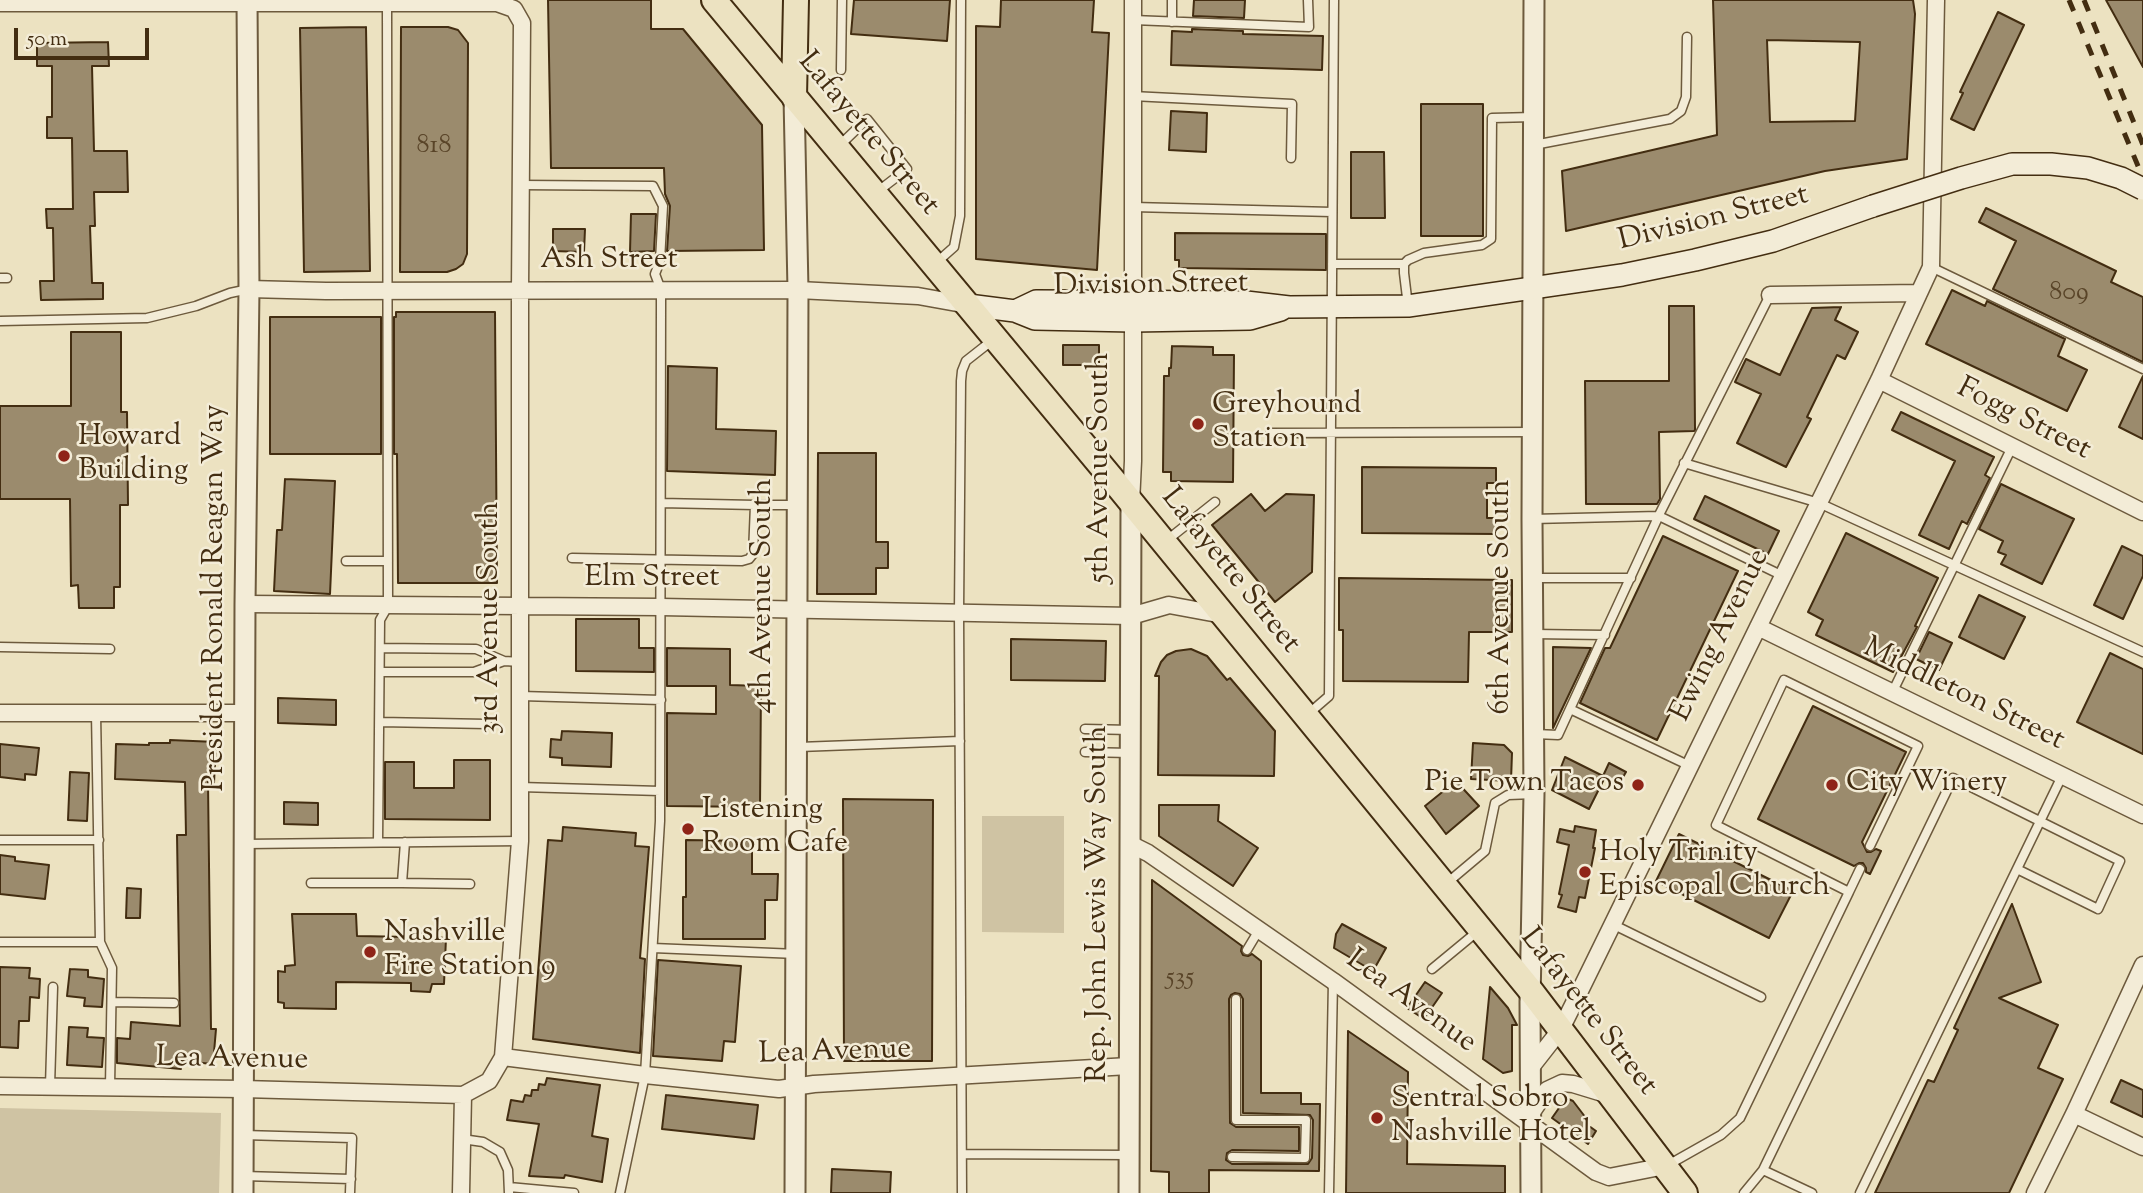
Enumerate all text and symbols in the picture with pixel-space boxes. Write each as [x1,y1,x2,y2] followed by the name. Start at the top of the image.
[18,14,152,58] scale bar
[27,25,67,55] text: 50 m
[788,46,946,224] street label: Lafayette Street
[417,132,451,164] house number: 818
[1615,179,1813,261] street label: Division Street
[540,244,678,280] street label: Ash Street
[1053,267,1249,307] street label: Division Street
[2049,279,2089,311] house number: 809
[1084,353,1120,583] street label: 5th Avenue South
[1950,372,2096,470] street label: Fogg Street
[1212,389,1361,460] place label: Greyhound Station
[199,404,235,792] street label: President Ronald Reagan Way
[1190,416,1206,432] marker: Greyhound Station
[78,421,188,491] place label: Howard Building
[56,448,72,464] marker: Howard Building
[747,478,783,714] street label: 4th Avenue South
[1485,479,1521,715] street label: 6th Avenue South
[1151,482,1307,662] street label: Lafayette Street
[474,502,510,734] street label: 3rd Avenue South
[1665,544,1779,728] street label: Ewing Avenue
[584,562,720,598] street label: Elm Street
[1856,632,2070,760] street label: Middleton Street
[1082,725,1118,1083] street label: Rep. John Lewis Way South
[1425,767,1624,803] place label: Pie Town Tacos
[1846,767,2007,803] place label: City Winery
[1630,777,1646,793] marker: Pie Town Tacos
[1824,777,1840,793] marker: City Winery
[702,794,848,864] place label: Listening Room Cafe
[680,821,696,837] marker: Listening Room Cafe
[1599,837,1830,908] place label: Holy Trinity Episcopal Church
[1577,864,1593,880] marker: Holy Trinity Episcopal Church
[384,917,556,988] place label: Nashville Fire Station 9
[1511,922,1663,1104] street label: Lafayette Street
[362,944,378,960] marker: Nashville Fire Station 9
[1338,944,1482,1062] street label: Lea Avenue
[1166,964,1194,996] house number: 535
[758,1033,912,1075] street label: Lea Avenue
[155,1042,309,1080] street label: Lea Avenue
[1391,1083,1591,1154] place label: Sentral Sobro Nashville Hotel
[1369,1110,1385,1126] marker: Sentral Sobro Nashville Hotel

